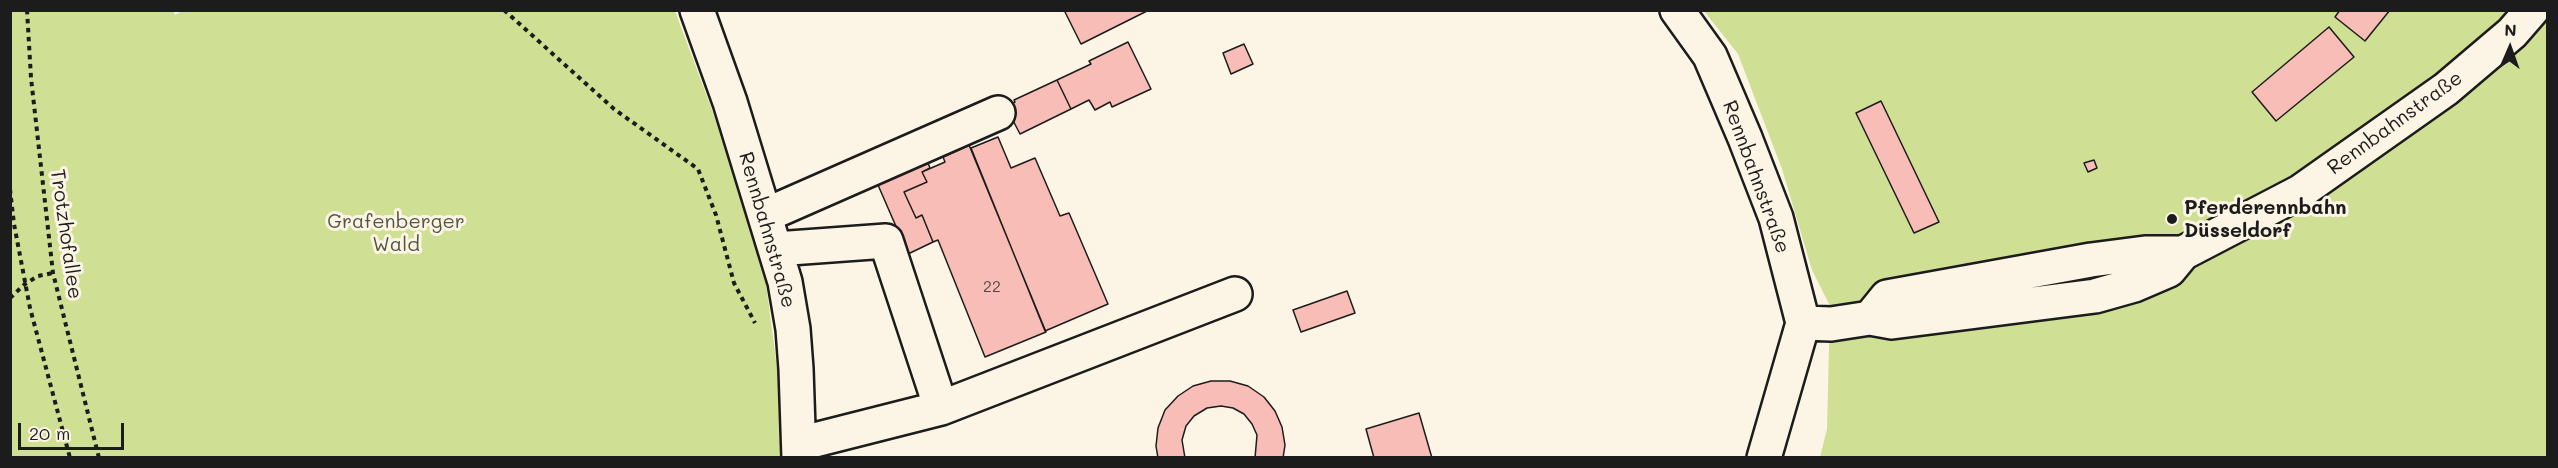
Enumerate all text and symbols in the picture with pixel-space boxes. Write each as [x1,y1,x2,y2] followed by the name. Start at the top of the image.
[2480,18,2540,78] north arrow
[2504,19,2517,40] text: N
[2323,66,2467,180] street label: Rennbahnstraße
[1717,97,1795,257] street label: Rennbahnstraße
[733,149,801,311] street label: Rennbahnstraße
[45,167,87,301] street label: Trotzhofallee
[2184,196,2347,243] place label: Pferderennbahn Düsseldorf
[327,210,465,257] park label: Grafenberger Wald
[2165,212,2179,226] marker: Pferderennbahn Düsseldorf
[983,277,1001,297] house number: 22
[21,411,128,449] scale bar
[29,421,70,445] text: 20 m

